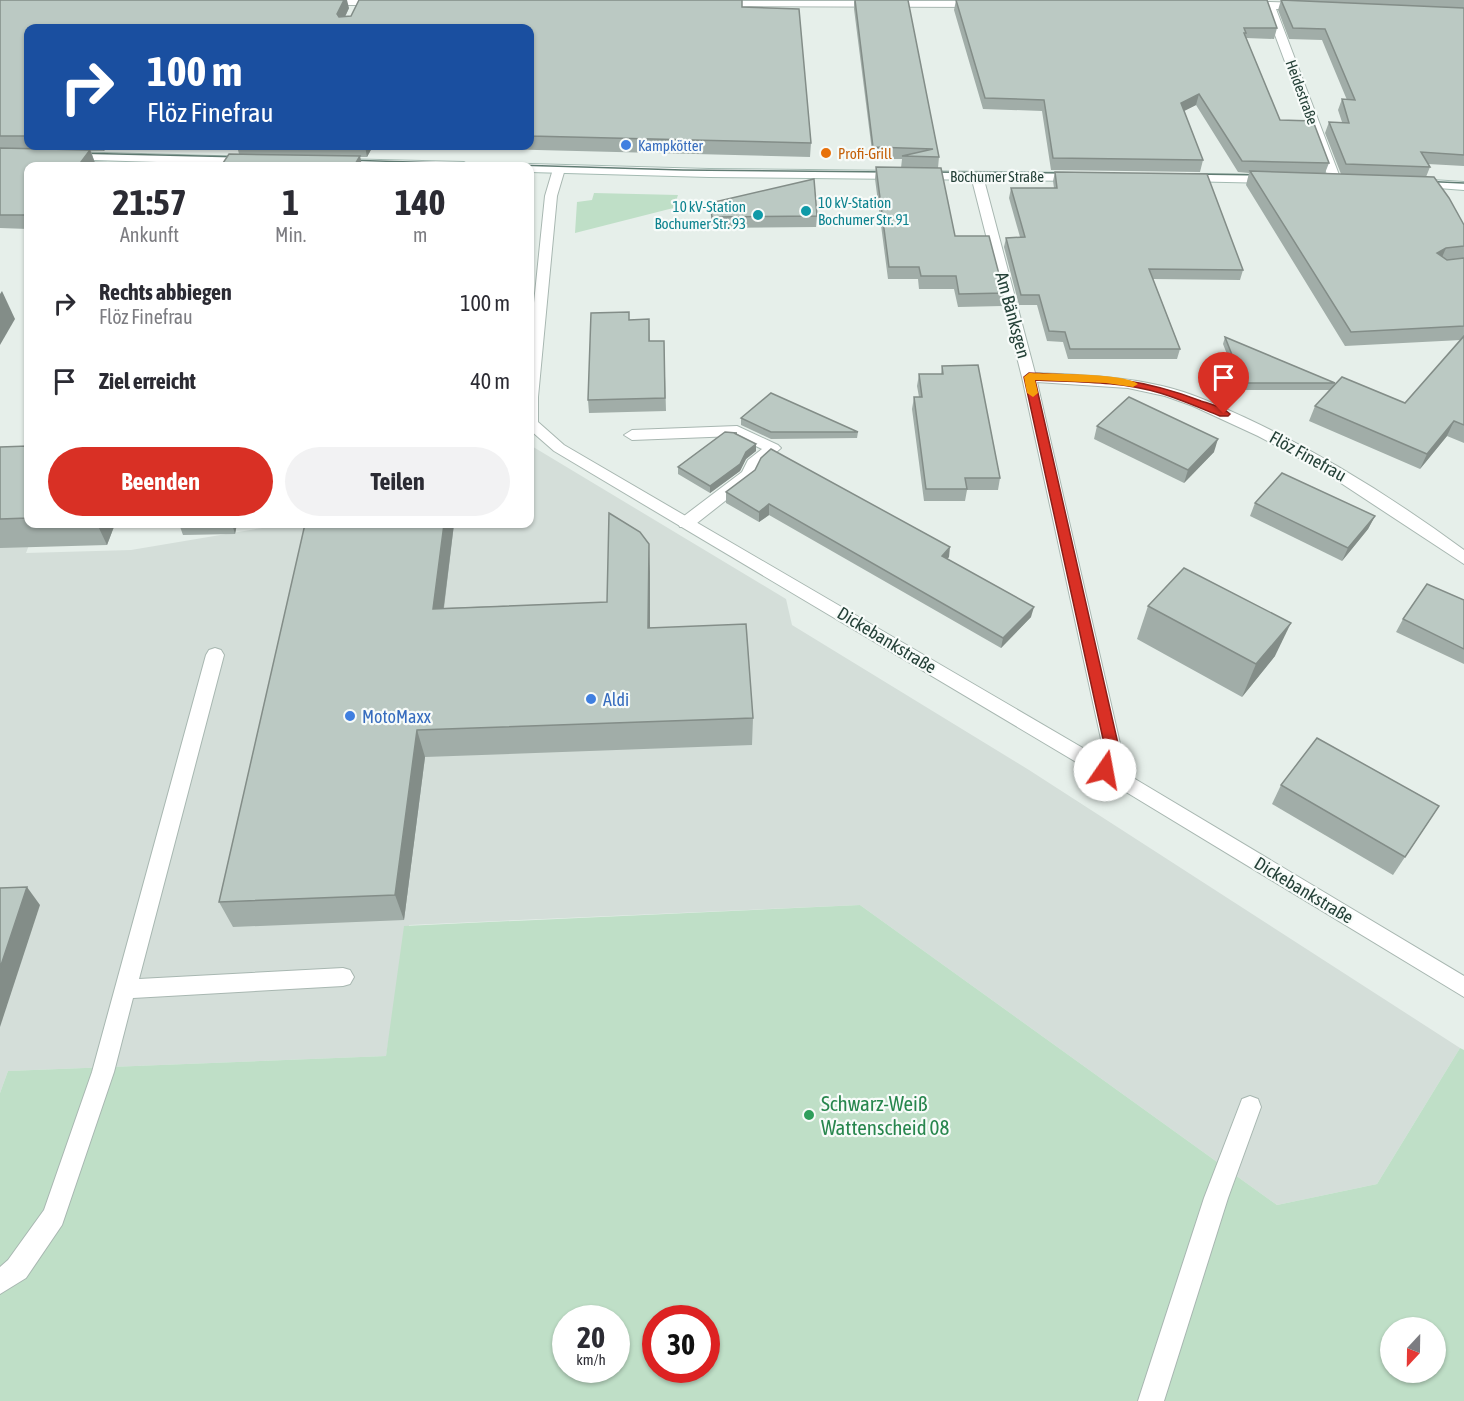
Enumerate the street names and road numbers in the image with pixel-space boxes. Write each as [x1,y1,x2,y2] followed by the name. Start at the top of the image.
[1282,57,1322,127] street label: Heidestraße
[950,168,1044,185] street label: Bochumer Straße
[991,270,1035,360] street label: Am Bänksgen
[1266,426,1350,486] street label: Flöz Finefrau
[834,602,940,678] street label: Dickebankstraße
[1251,852,1357,928] street label: Dickebankstraße

